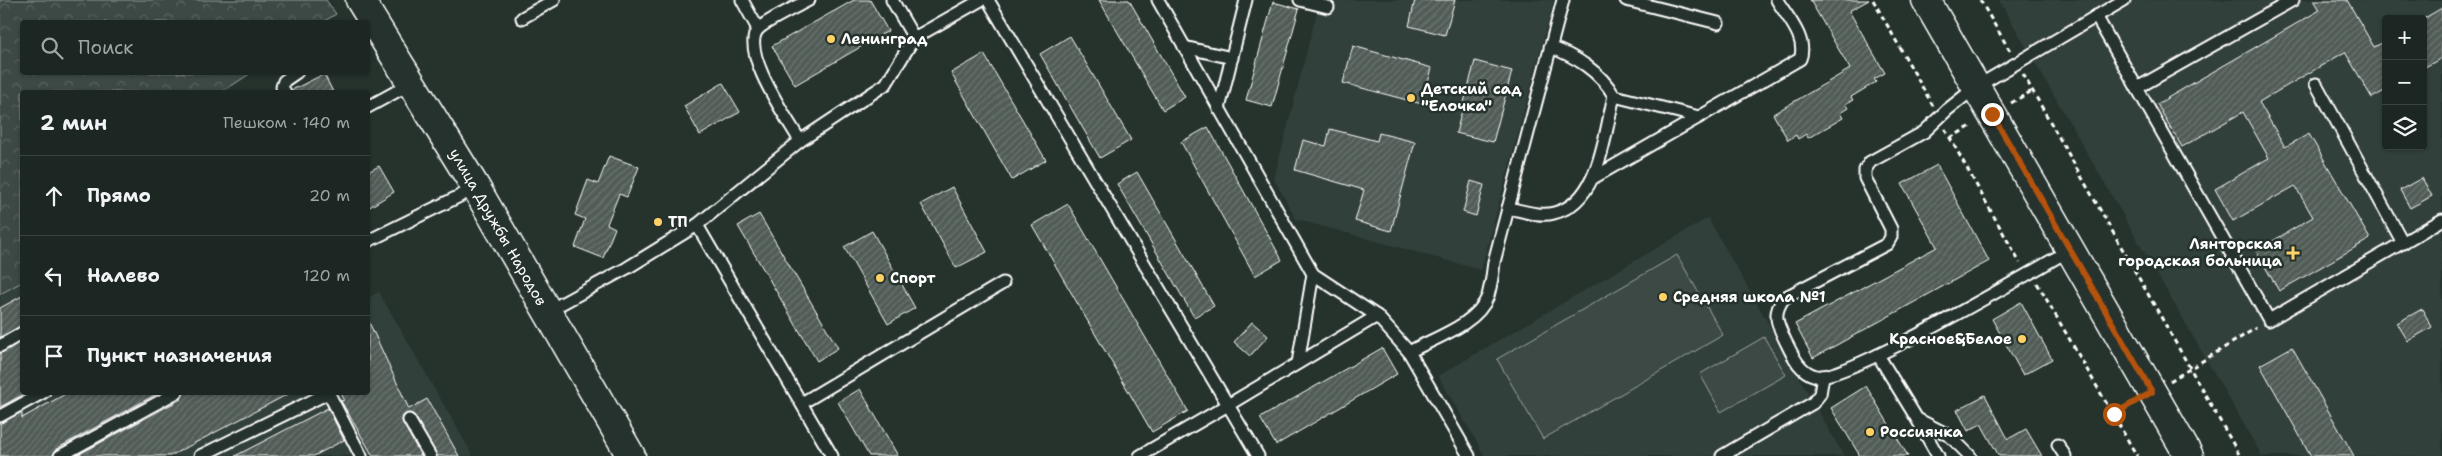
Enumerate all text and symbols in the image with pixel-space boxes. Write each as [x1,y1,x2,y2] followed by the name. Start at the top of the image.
[2382,15,2427,150] map controls
[2382,15,2427,60] button: +
[20,20,370,75] search box
[841,29,928,49] place label: Ленинград
[825,33,837,45] marker: Ленинград
[38,34,66,62] icon: search
[78,35,133,60] text: Поиск
[2382,60,2427,105] button: −
[1421,79,1522,116] place label: Детский сад "Елочка"
[1405,92,1417,104] marker: Детский сад "Елочка"
[1981,103,2004,126] route end
[2382,105,2427,150] button: layers
[40,109,107,137] text: 2 мин
[223,112,350,133] text: Пешком · 140 m
[445,145,551,309] street label: улица Дружбы Народов
[40,182,68,210] icon: ahead
[87,183,151,208] text: Прямо
[309,185,350,206] text: 20 m
[668,212,688,232] place label: ТП
[652,216,664,228] marker: ТП
[2118,234,2283,271] place label: Лянторская городская больница
[2286,246,2300,260] marker: Лянторская городская больница
[40,262,68,290] icon: left
[87,263,160,288] text: Налево
[303,265,350,286] text: 120 m
[890,268,936,288] place label: Спорт
[874,272,886,284] marker: Спорт
[1673,287,1826,307] place label: Средняя школа №1
[1657,291,1669,303] marker: Средняя школа №1
[1889,329,2012,349] place label: Красное&Белое
[2016,333,2028,345] marker: Красное&Белое
[40,342,68,370] icon: arrive
[87,343,272,368] text: Пункт назначения
[2103,403,2126,426] route start
[1880,422,1964,442] place label: Россиянка
[1864,426,1876,438] marker: Россиянка

